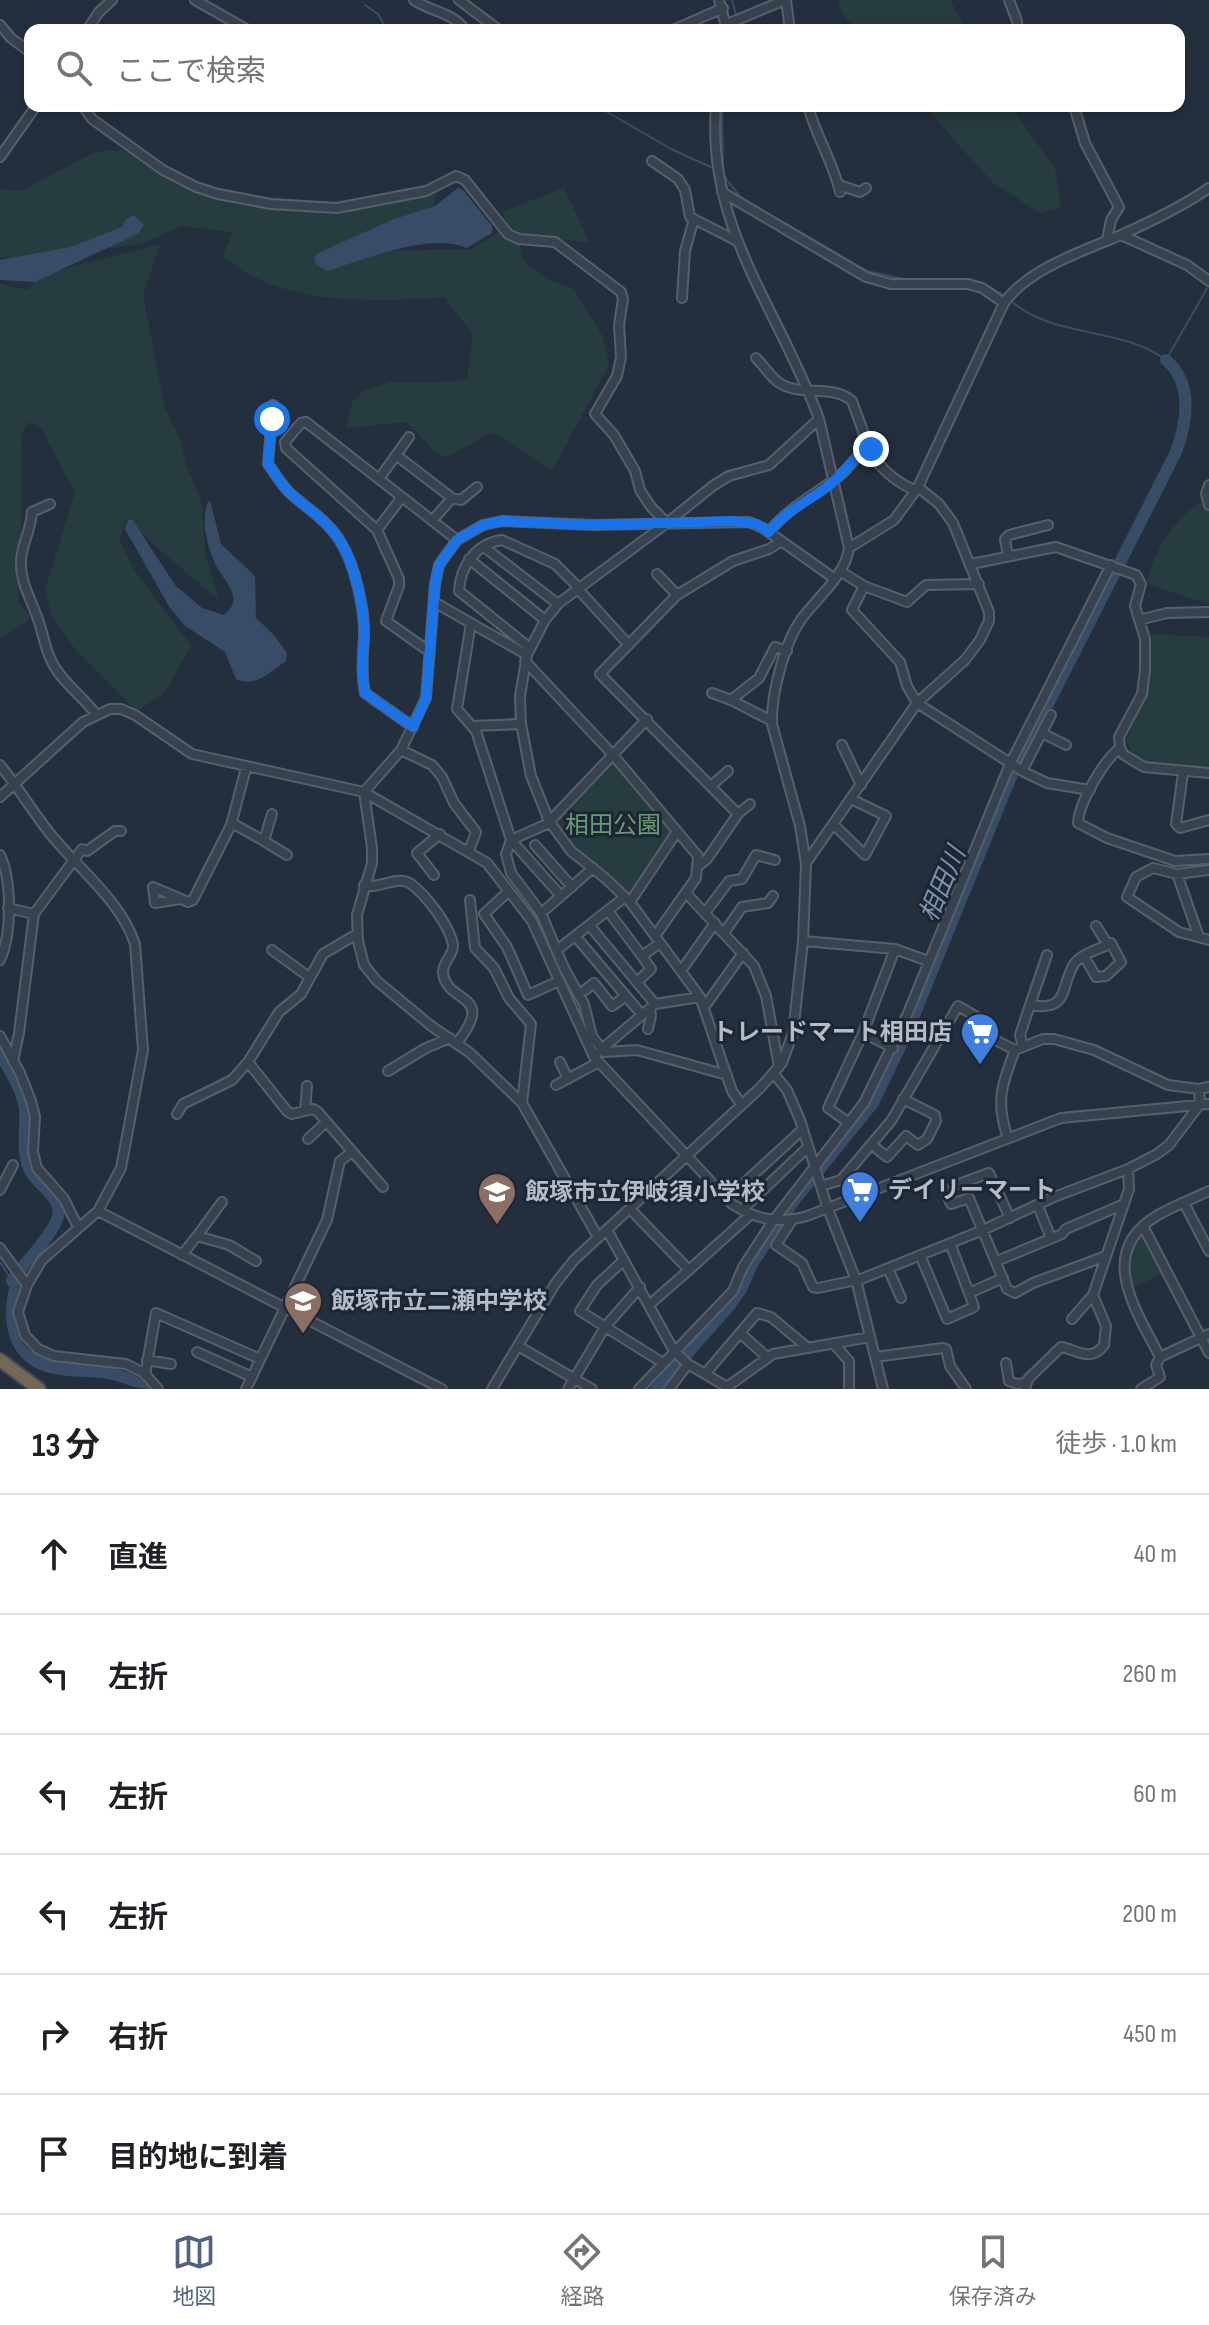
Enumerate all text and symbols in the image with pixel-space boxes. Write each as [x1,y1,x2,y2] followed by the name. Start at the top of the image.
[24,24,1185,112] search box
[52,46,96,90] icon: search
[116,54,266,90] text: ここで検索
[254,401,290,437] route start
[853,431,889,467] route end
[565,811,661,840] park label: 相田公園
[914,840,974,927] water label: 相田川
[959,1011,1001,1066] supermarket icon: トレードマート相田店
[712,1018,952,1047] place label: トレードマート相田店
[839,1169,881,1224] supermarket icon: デイリーマート
[476,1171,518,1226] school or university icon: 飯塚市立伊岐須小学校
[888,1176,1056,1205] place label: デイリーマート
[525,1178,765,1207] place label: 飯塚市立伊岐須小学校
[282,1280,324,1335] school or university icon: 飯塚市立二瀬中学校
[331,1287,547,1316] place label: 飯塚市立二瀬中学校
[32,1425,100,1466] text: 13 分
[1055,1429,1177,1460] text: 徒歩 · 1.0 km
[32,1532,76,1576] icon: ahead
[1134,1539,1177,1570] text: 40 m
[108,1540,168,1576] text: 直進
[32,1652,76,1696] icon: left
[1122,1659,1177,1690] text: 260 m
[108,1660,168,1696] text: 左折
[32,1772,76,1816] icon: left
[1133,1779,1177,1810] text: 60 m
[108,1780,168,1816] text: 左折
[32,1892,76,1936] icon: left
[1122,1899,1177,1930] text: 200 m
[108,1900,168,1936] text: 左折
[32,2012,76,2056] icon: right
[1123,2019,1177,2050] text: 450 m
[108,2020,168,2056] text: 右折
[32,2132,76,2176] icon: arrive
[108,2140,288,2176] text: 目的地に到着
[172,2230,216,2311] tab: 地図
[560,2230,605,2311] tab: 経路
[949,2230,1037,2311] tab: 保存済み

